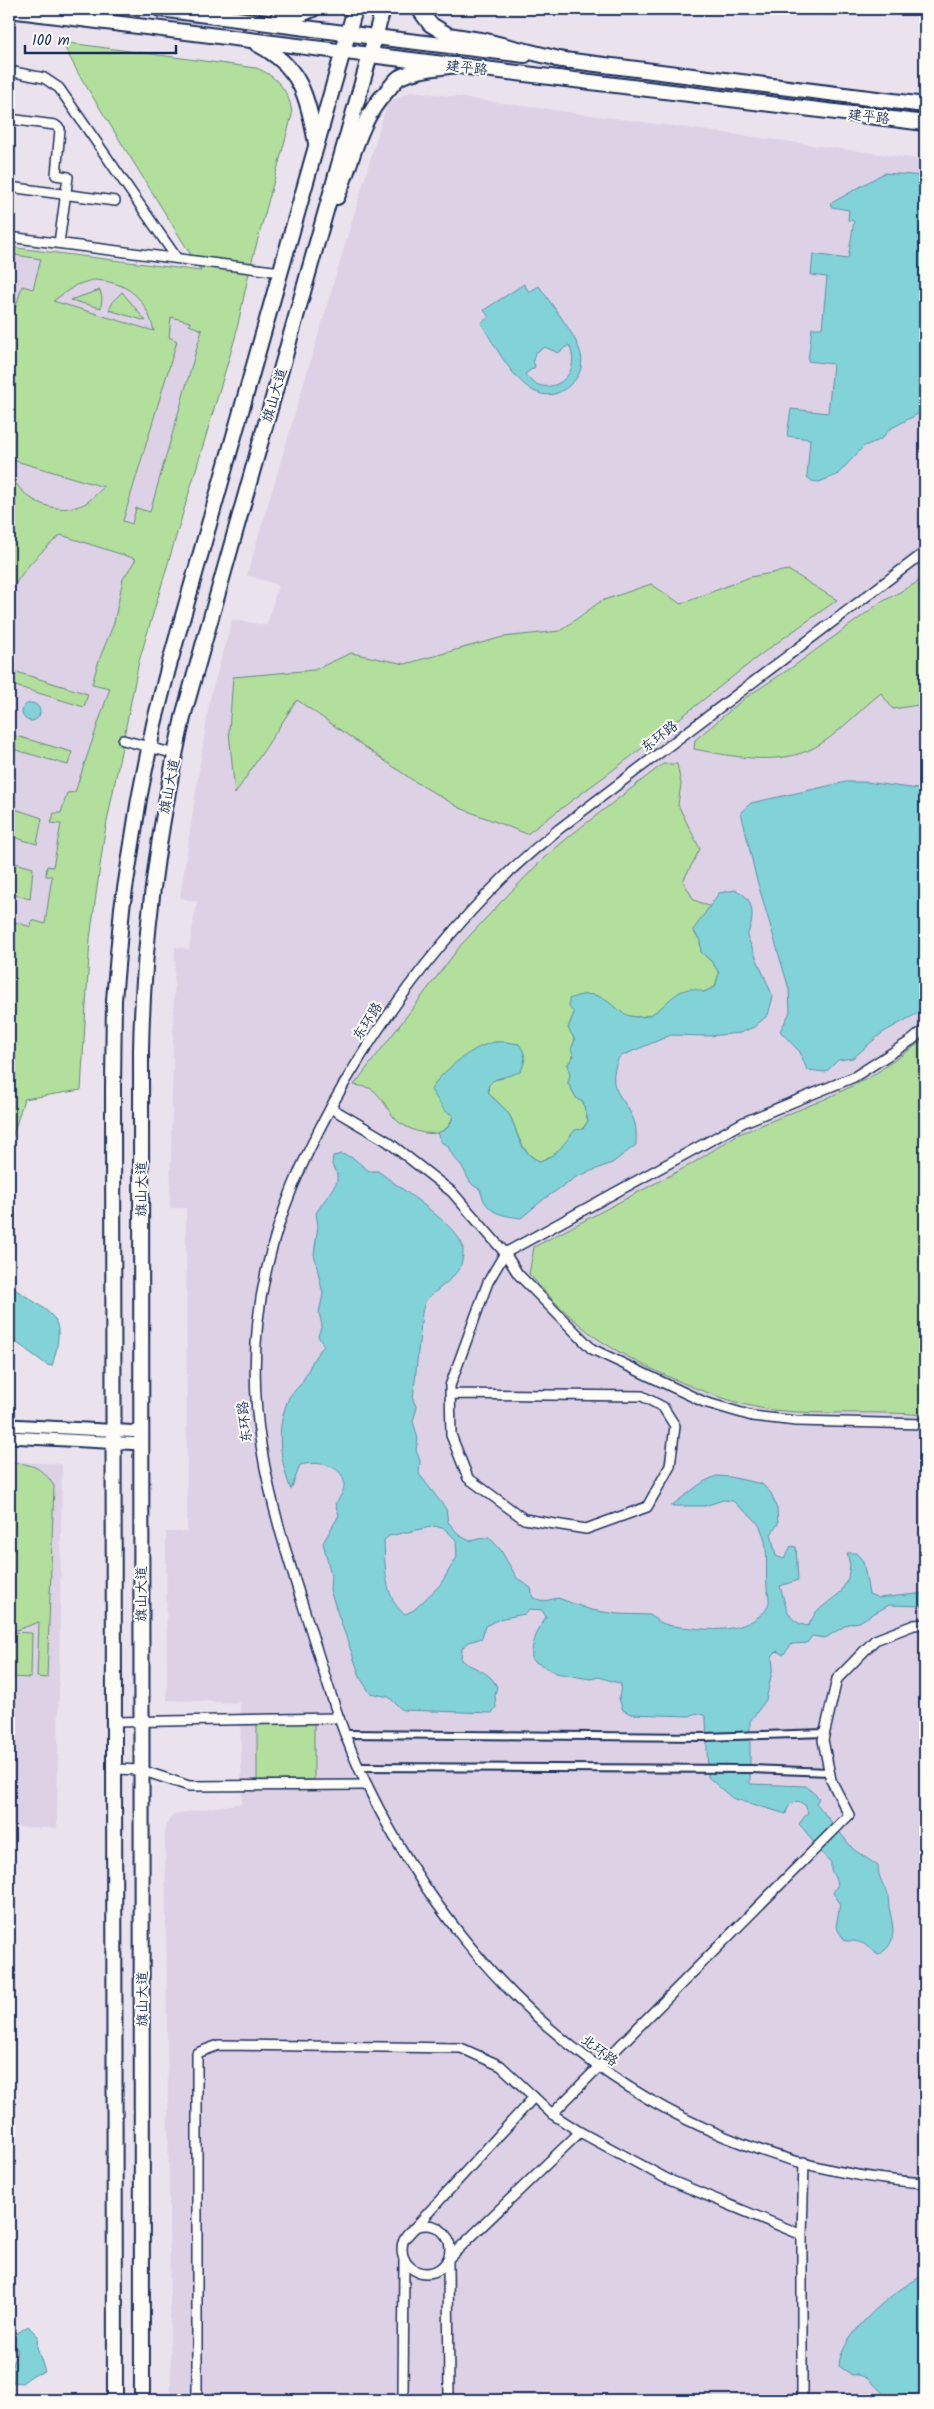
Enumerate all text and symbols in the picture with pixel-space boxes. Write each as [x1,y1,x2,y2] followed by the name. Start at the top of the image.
[25,22,176,54] scale bar
[32,29,70,53] text: 100 m
[445,55,489,81] street label: 建平路
[847,104,891,130] street label: 建平路
[257,365,293,425] street label: 旗山大道
[636,715,683,758] street label: 东环路
[154,757,186,816] street label: 旗山大道
[347,998,389,1045] street label: 东环路
[131,1161,153,1217] street label: 旗山大道
[232,1400,258,1444] street label: 东环路
[131,1566,153,1622] street label: 旗山大道
[132,1971,154,2027] street label: 旗山大道
[576,2029,623,2072] street label: 北环路

